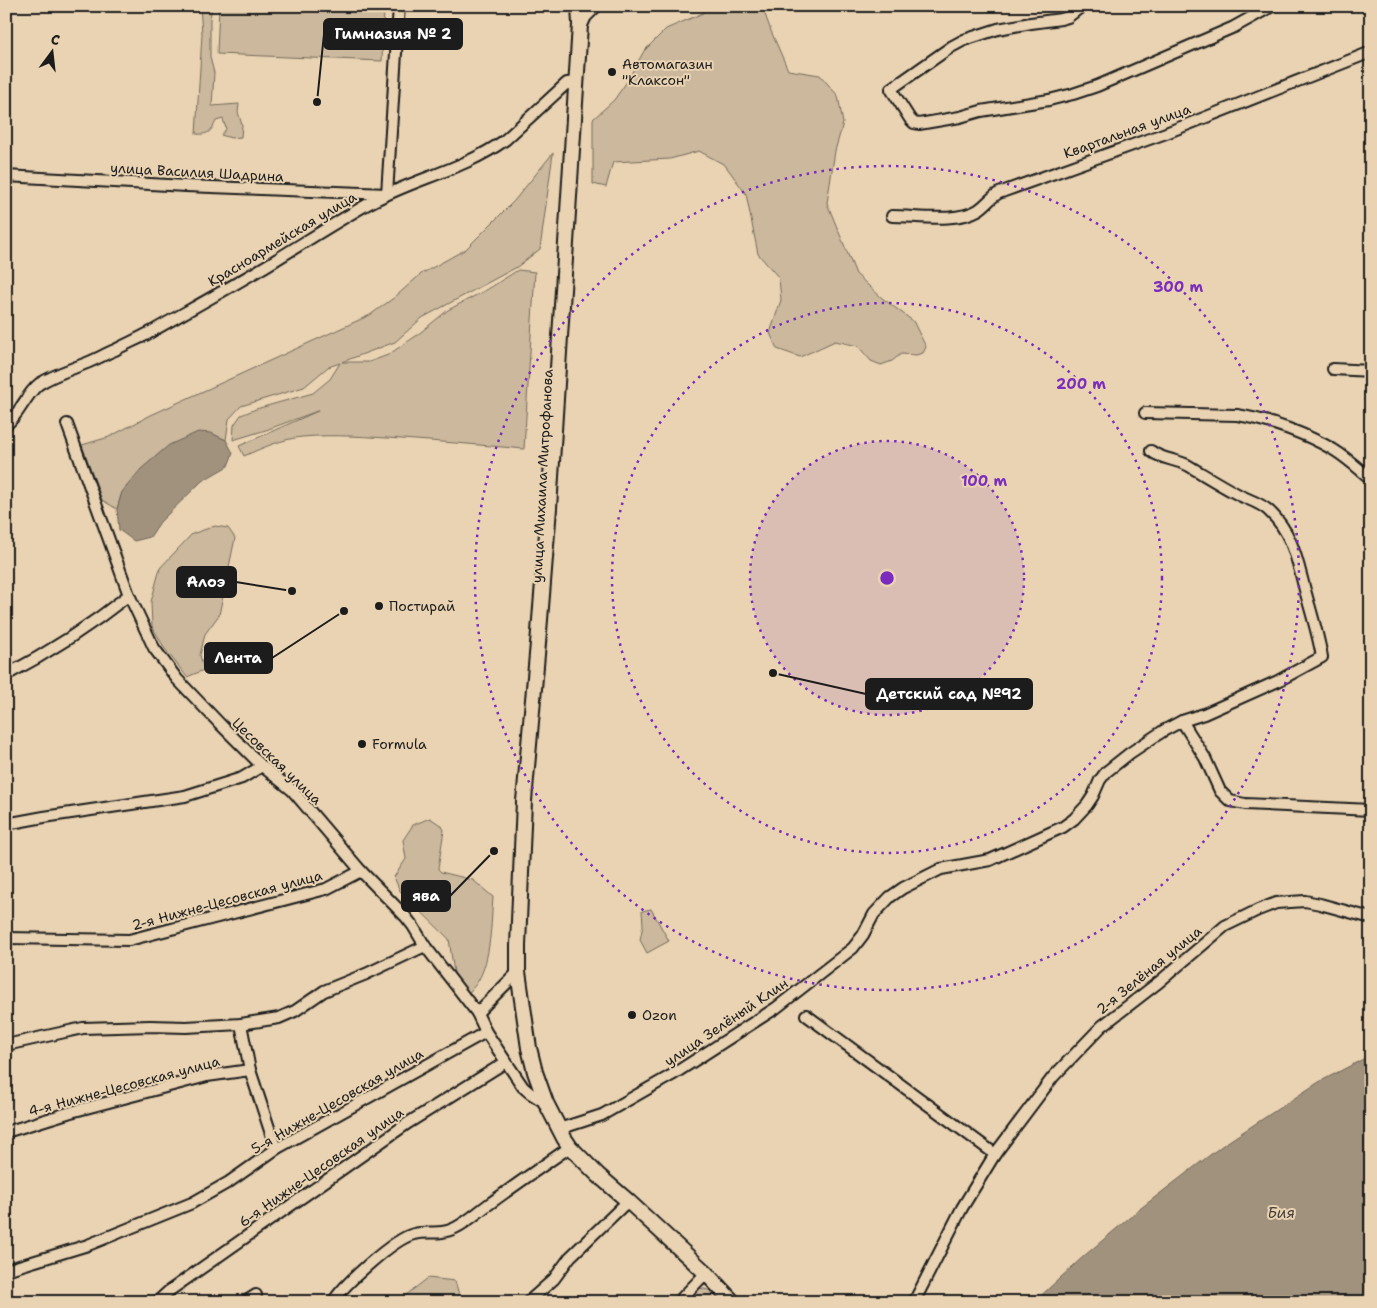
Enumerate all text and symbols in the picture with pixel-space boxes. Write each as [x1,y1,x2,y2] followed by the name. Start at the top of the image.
[324,19,462,49] callout: Гимназия № 2
[334,24,452,44] text: Гимназия № 2
[28,28,78,78] north arrow
[49,30,62,49] text: С
[622,55,713,89] place label: Автомагазин "Клаксон"
[606,66,618,78] marker: Автомагазин "Клаксон"
[1061,100,1193,162] street label: Квартальная улица
[110,158,285,186] street label: улица Василия Шадрина
[204,187,360,291] street label: Красноармейская улица
[1153,277,1203,297] text: 300 m
[527,368,557,583] street label: улица Михаила Митрофанова
[1056,374,1106,394] text: 200 m
[961,471,1007,491] text: 100 m
[177,567,236,597] callout: Алоэ
[878,569,896,587] centre of rings
[187,572,226,592] text: Алоэ
[389,597,455,615] place label: Постирай
[373,600,385,612] marker: Постирай
[205,643,272,673] callout: Лента
[214,648,263,668] text: Лента
[866,679,1032,709] callout: Детский сад №92
[876,684,1022,704] text: Детский сад №92
[228,714,326,809] street label: Цесовская улица
[372,735,427,753] place label: Formula
[356,738,368,750] marker: Formula
[130,866,324,934] street label: 2-я Нижне-Цесовская улица
[402,881,450,911] callout: ява
[412,886,441,906] text: ява
[1093,922,1206,1018] street label: 2-я Зелёная улица
[661,974,791,1070] street label: улица Зелёный Клин
[642,1006,677,1024] place label: Ozon
[626,1009,638,1021] marker: Ozon
[248,1044,427,1158] street label: 5-я Нижне-Цесовская улица
[26,1052,222,1120] street label: 4-я Нижне-Цесовская улица
[235,1103,407,1231] street label: 6-я Нижне-Цесовская улица
[1267,1203,1295,1223] water label: Бия

